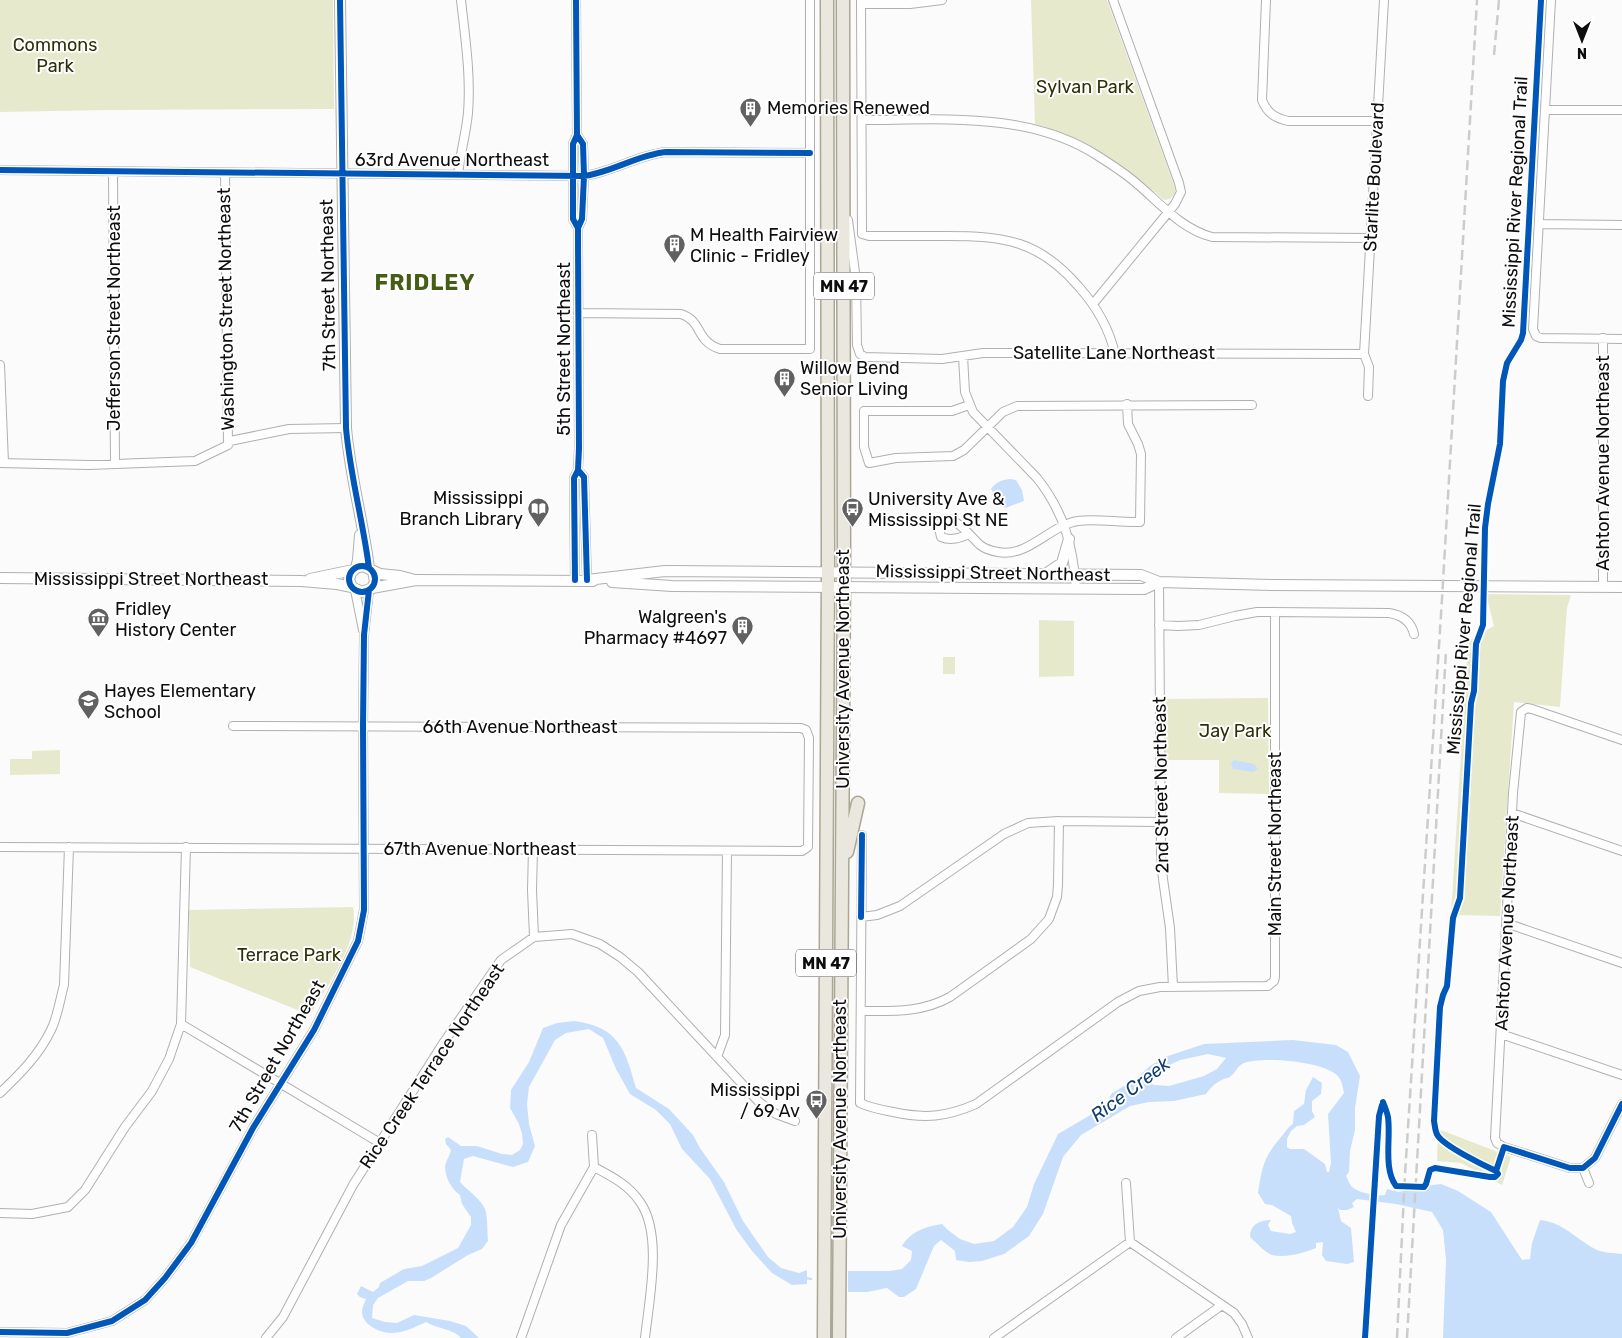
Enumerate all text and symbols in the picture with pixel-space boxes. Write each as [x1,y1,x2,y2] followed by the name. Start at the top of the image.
[1557,15,1607,65] north arrow
[13,34,97,77] park label: Commons Park
[1577,44,1587,61] text: N
[1036,76,1135,98] park label: Sylvan Park
[1497,76,1533,328] street label: Mississippi River Regional Trail
[739,96,763,127] building icon: Memories Renewed
[767,97,930,119] place label: Memories Renewed
[1359,102,1389,252] street label: Starlite Boulevard
[355,149,549,171] street label: 63rd Avenue Northeast
[213,187,239,431] street label: Washington Street Northeast
[316,199,340,371] street label: 7th Street Northeast
[103,205,125,431] street label: Jefferson Street Northeast
[690,224,838,267] place label: M Health Fairview Clinic - Fridley
[662,233,686,264] building icon: M Health Fairview Clinic - Fridley
[553,262,575,436] street label: 5th Street Northeast
[375,269,475,296] district label: FRIDLEY
[814,272,874,300] road number: MN 47
[1013,342,1215,364] street label: Satellite Lane Northeast
[1592,355,1614,571] street label: Ashton Avenue Northeast
[800,357,908,400] place label: Willow Bend Senior Living
[772,366,796,397] building icon: Willow Bend Senior Living
[400,487,523,530] place label: Mississippi Branch Library
[868,488,1008,531] place label: University Ave & Mississippi St NE
[527,496,551,527] library icon: Mississippi Branch Library
[840,497,864,528] bus stop icon: University Ave & Mississippi St NE
[1442,503,1486,755] street label: Mississippi River Regional Trail
[832,549,854,789] street label: University Avenue Northeast
[875,560,1111,586] street label: Mississippi Street Northeast
[34,568,268,590] street label: Mississippi Street Northeast
[115,598,236,641] place label: Fridley History Center
[584,606,727,649] place label: Walgreen's Pharmacy #4697
[87,607,111,638] museum icon: Fridley History Center
[731,615,755,646] building icon: Walgreen's Pharmacy #4697
[104,680,256,723] place label: Hayes Elementary School
[76,689,100,720] school or university icon: Hayes Elementary School
[1148,696,1174,874] street label: 2nd Street Northeast
[423,716,618,738] street label: 66th Avenue Northeast
[1199,720,1272,742] park label: Jay Park
[1264,752,1286,936] street label: Main Street Northeast
[1490,815,1524,1031] street label: Ashton Avenue Northeast
[384,838,576,860] street label: 67th Avenue Northeast
[237,944,342,966] park label: Terrace Park
[796,950,856,976] road number: MN 47
[355,959,509,1173] street label: Rice Creek Terrace Northeast
[224,976,330,1136] street label: 7th Street Northeast
[829,999,851,1239] street label: University Avenue Northeast
[1086,1052,1175,1127] water label: Rice Creek
[710,1079,800,1122] place label: Mississippi / 69 Av
[804,1088,828,1119] bus stop icon: Mississippi / 69 Av

